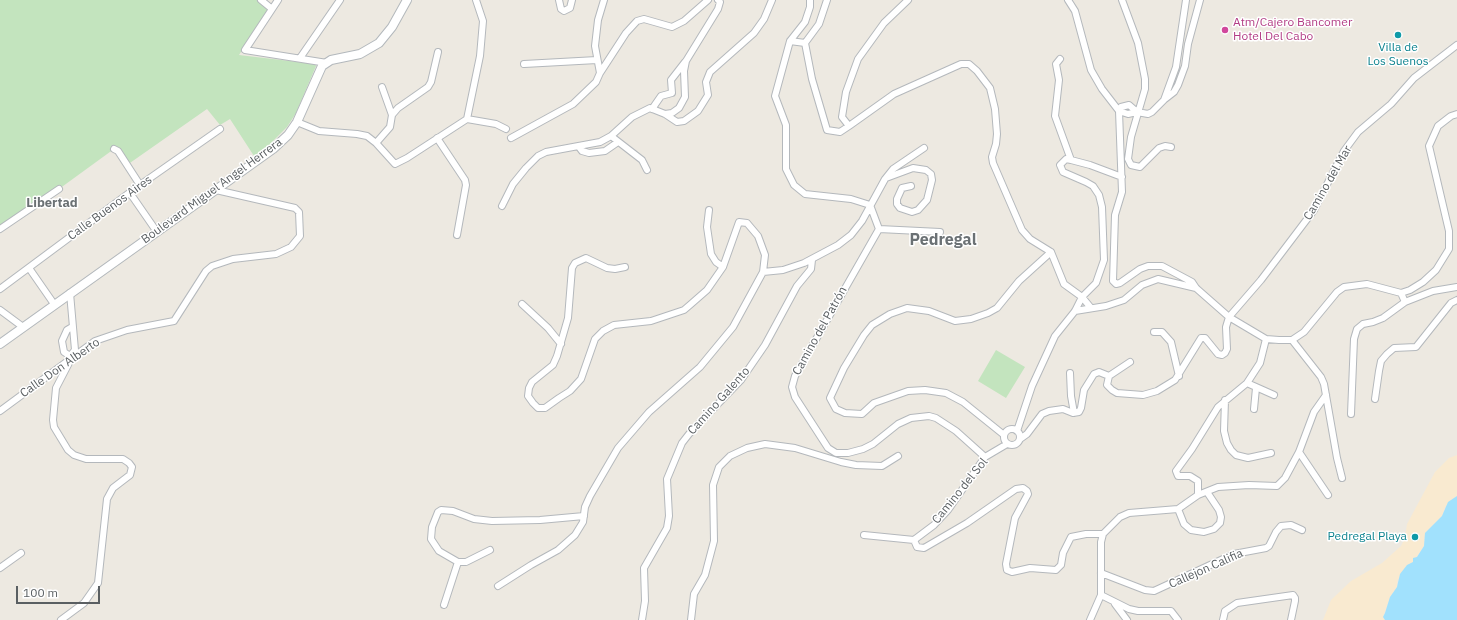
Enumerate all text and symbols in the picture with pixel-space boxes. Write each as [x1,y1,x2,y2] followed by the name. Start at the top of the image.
[1233,16,1352,44] place label: Atm/Cajero Bancomer Hotel Del Cabo
[1220,25,1230,35] marker: Atm/Cajero Bancomer Hotel Del Cabo
[1393,30,1403,40] marker: Villa de Los Suenos
[1367,41,1429,69] place label: Villa de Los Suenos
[139,135,285,247] street label: Boulevard Miguel Angel Herrera
[1301,143,1355,223] street label: Camino del Mar
[65,173,155,243] street label: Calle Buenos Aires
[26,195,78,211] district label: Libertad
[909,230,977,250] district label: Pedregal
[790,284,850,378] street label: Camino del Patrón
[17,335,103,401] street label: Calle Don Alberto
[685,364,753,438] street label: Camino Galento
[929,455,991,527] street label: Camino del Sol
[1328,530,1407,544] place label: Pedregal Playa
[1410,532,1420,542] marker: Pedregal Playa
[1167,546,1245,592] street label: Callejon Califia
[18,578,102,604] scale bar
[23,585,58,600] text: 100 m

